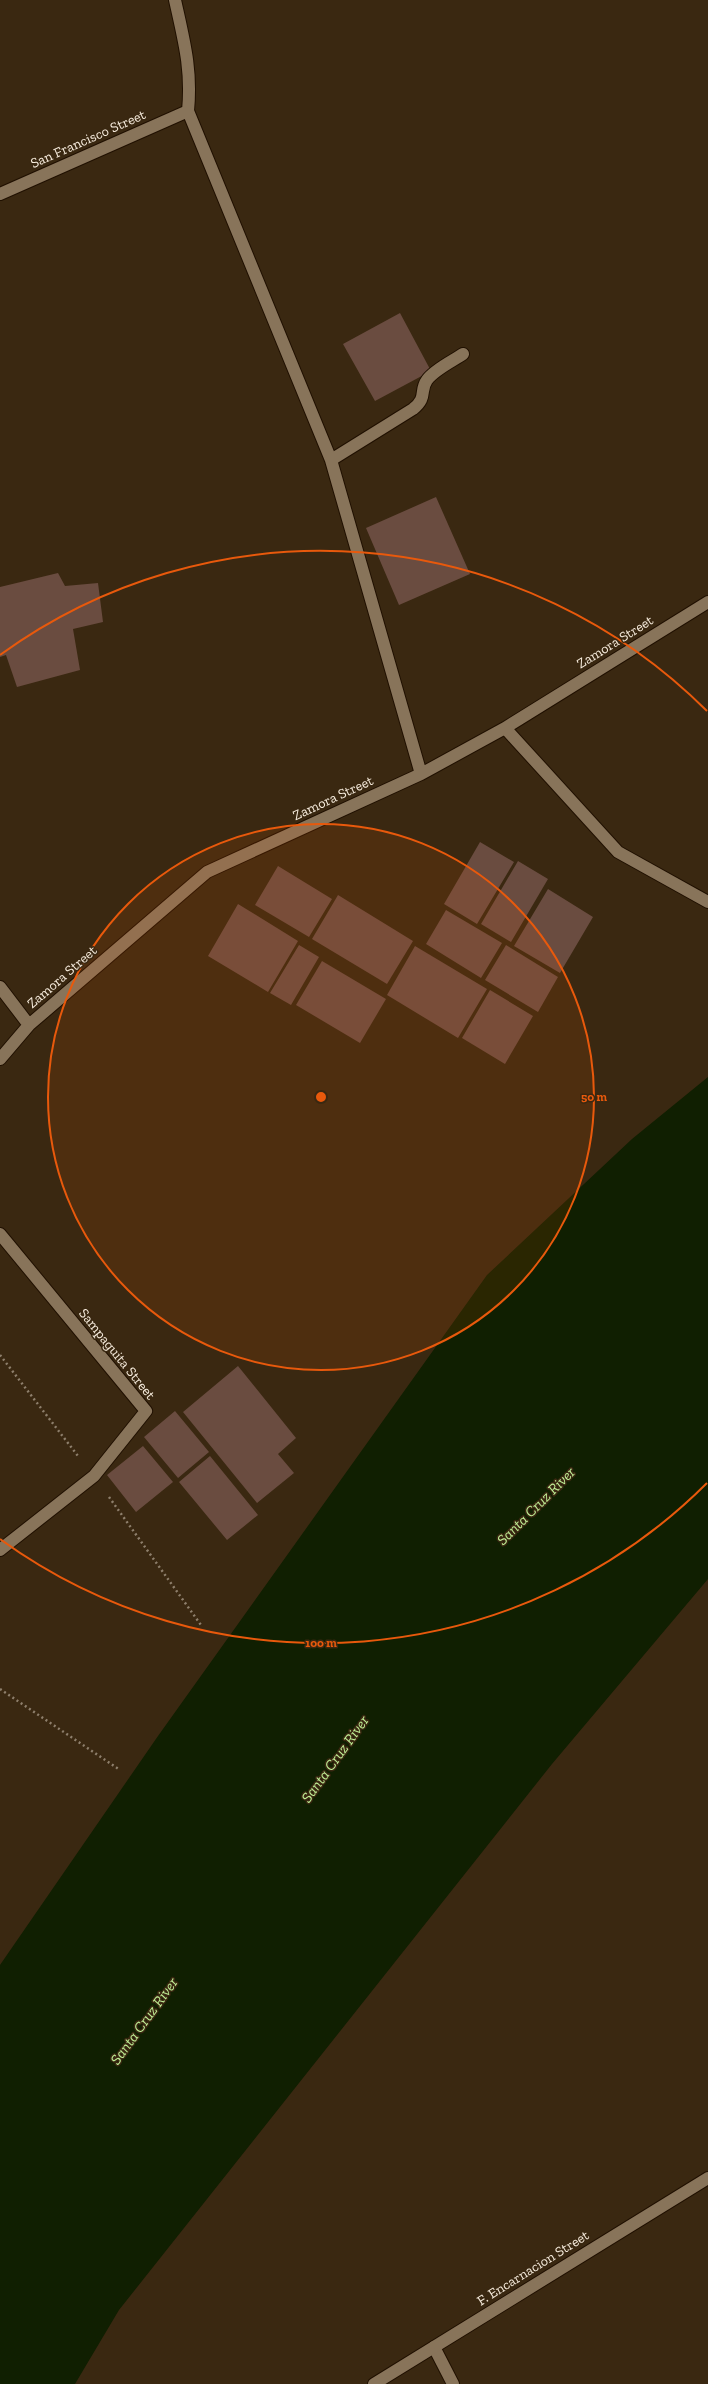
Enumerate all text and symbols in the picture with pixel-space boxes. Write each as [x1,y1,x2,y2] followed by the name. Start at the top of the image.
[28,106,149,172] street label: San Francisco Street
[574,611,657,672] street label: Zamora Street
[290,772,377,824] street label: Zamora Street
[24,942,101,1012] street label: Zamora Street
[314,1090,328,1104] centre of rings
[581,1090,607,1104] text: 50 m
[75,1305,159,1404] street label: Sampaguita Street
[493,1463,579,1549] water label: Santa Cruz River
[305,1636,337,1650] text: 100 m
[297,1711,373,1806] water label: Santa Cruz River
[106,1973,182,2068] water label: Santa Cruz River
[474,2226,593,2309] street label: F. Encarnacion Street

